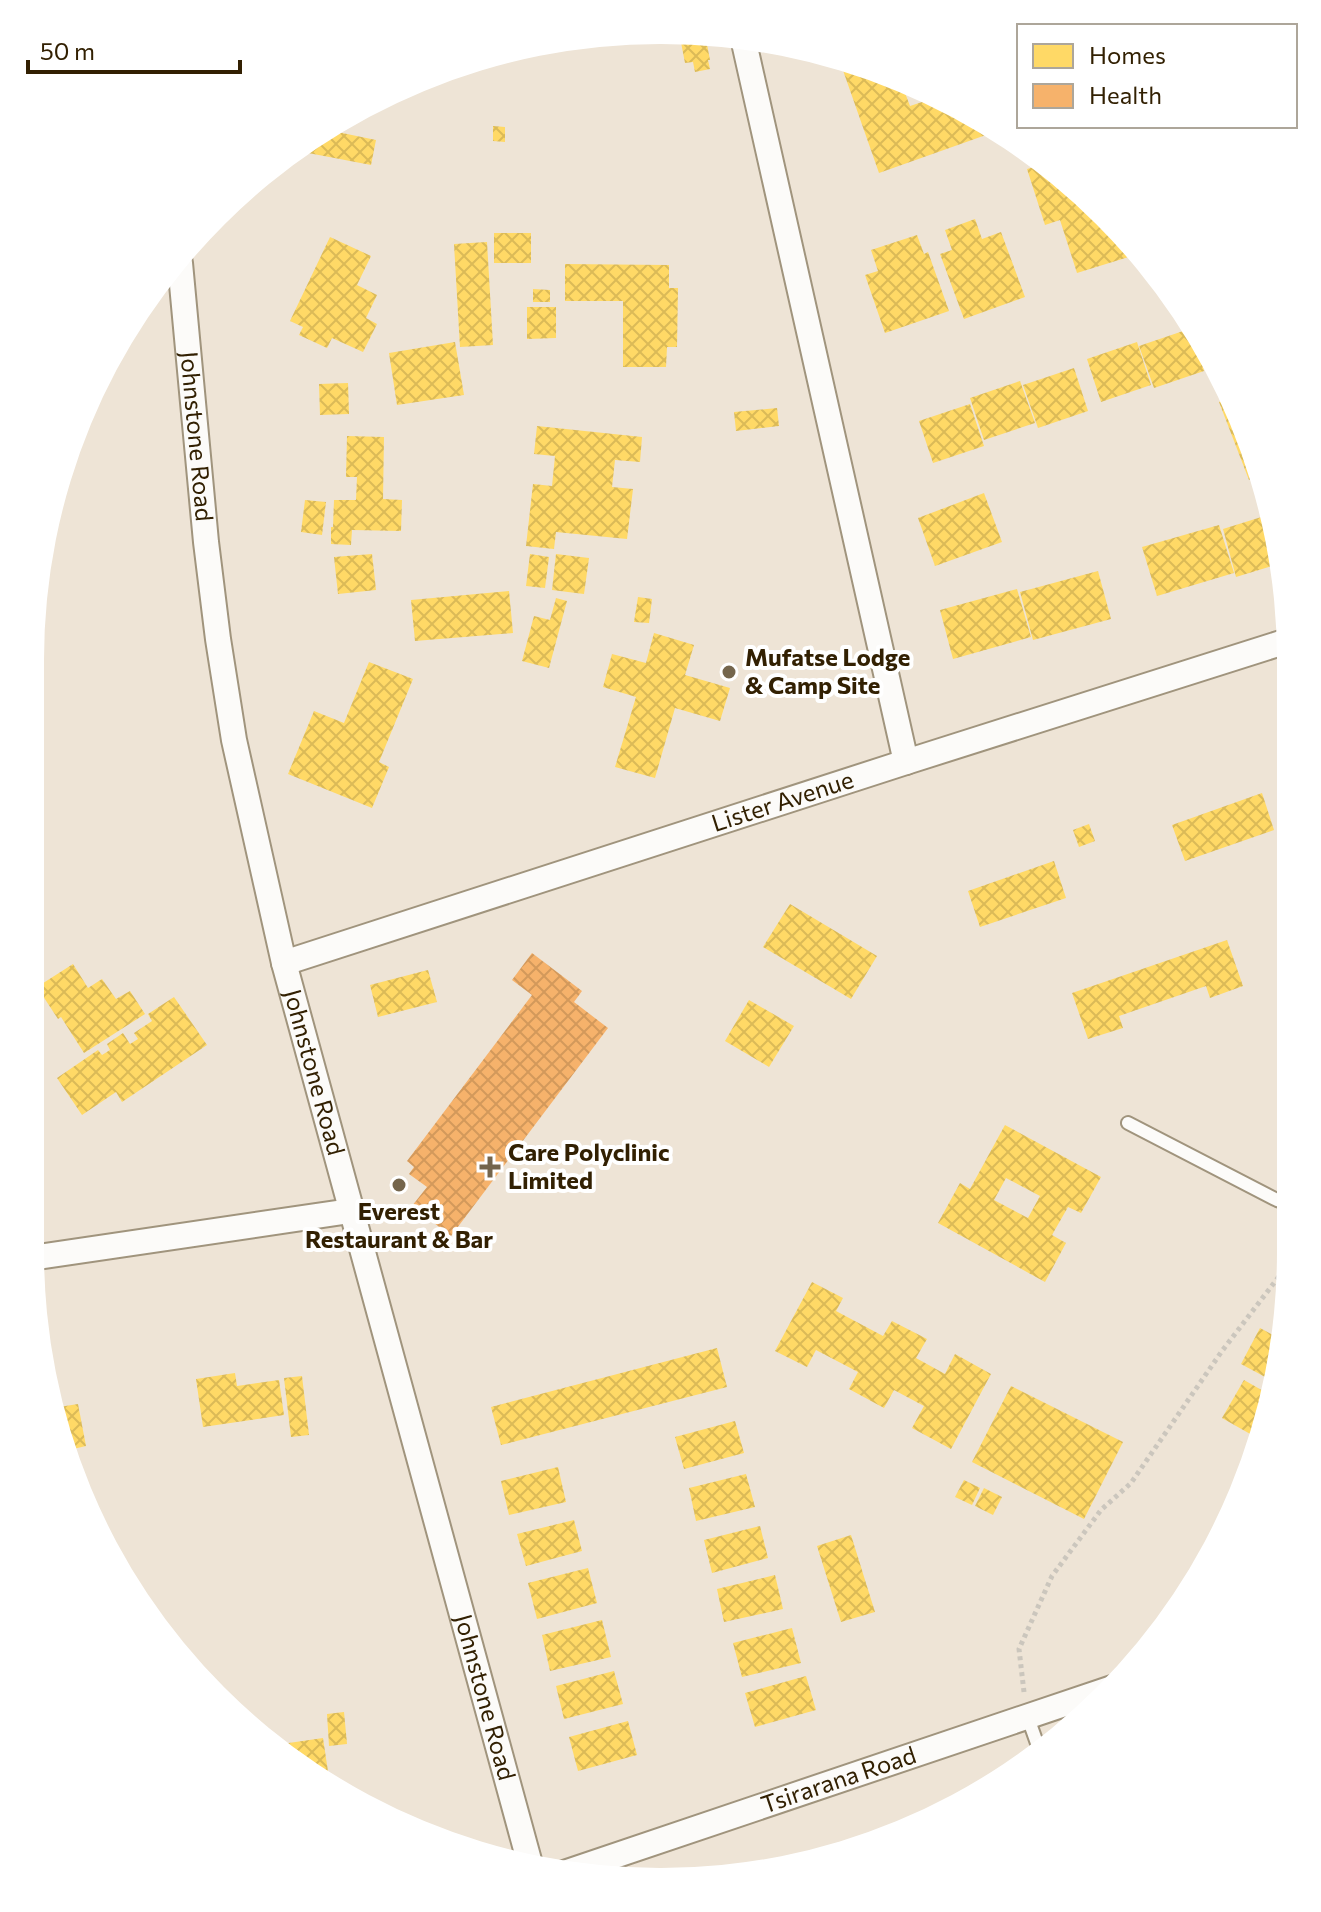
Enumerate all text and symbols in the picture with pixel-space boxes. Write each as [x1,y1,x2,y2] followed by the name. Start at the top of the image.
[28,24,240,74] scale bar
[1017,24,1297,128] legend
[40,36,95,65] text: 50 m
[1089,40,1166,69] text: Homes
[1089,80,1162,109] text: Health
[175,350,220,523] street label: Johnstone Road
[745,642,910,699] place label: Mufatse Lodge & Camp Site
[720,663,738,681] marker: Mufatse Lodge & Camp Site
[708,764,857,837] street label: Lister Avenue
[279,986,352,1158] street label: Johnstone Road
[508,1137,670,1194] place label: Care Polyclinic Limited
[479,1156,501,1178] marker: Care Polyclinic Limited
[390,1176,408,1194] marker: Everest Restaurant & Bar
[305,1196,493,1253] place label: Everest Restaurant & Bar
[449,1611,522,1783] street label: Johnstone Road
[757,1739,919,1818] street label: Tsirarana Road

